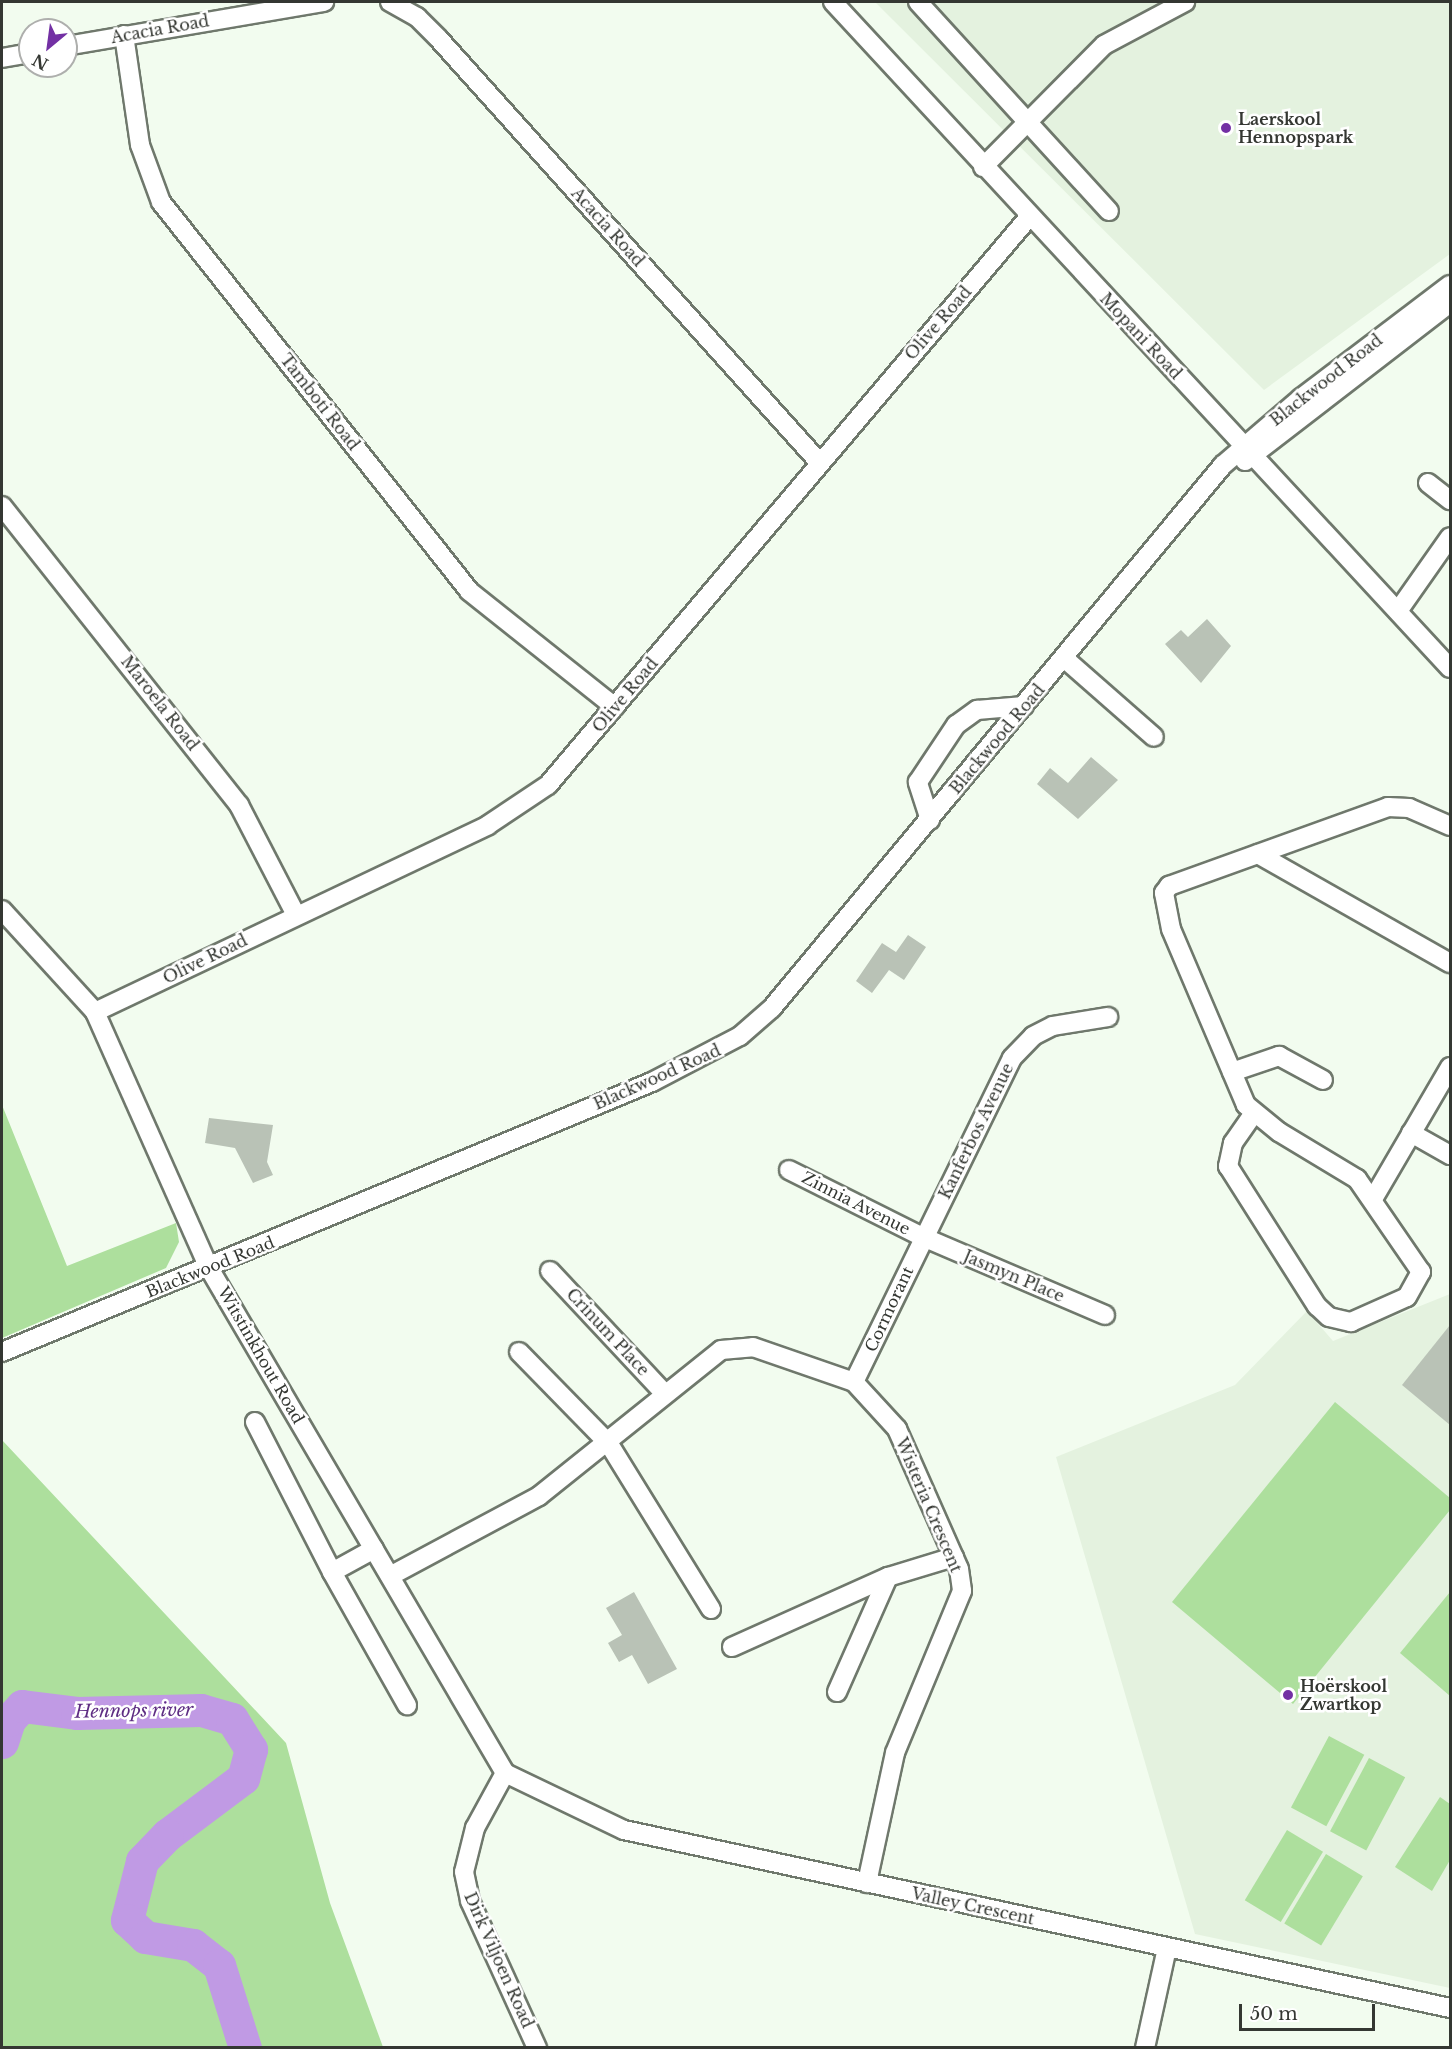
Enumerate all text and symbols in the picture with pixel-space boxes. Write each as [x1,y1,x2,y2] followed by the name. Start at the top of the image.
[109,11,211,47] street label: Acacia Road
[18,18,78,78] north arrow
[29,50,52,74] text: N
[1238,109,1353,147] place label: Laerskool Hennopspark
[1219,121,1233,135] marker: Laerskool Hennopspark
[568,184,648,270] street label: Acacia Road
[901,282,975,364] street label: Olive Road
[1096,289,1186,383] street label: Mopani Road
[1266,330,1386,430] street label: Blackwood Road
[276,350,364,454] street label: Tamboti Road
[117,652,203,754] street label: Maroela Road
[588,654,662,736] street label: Olive Road
[946,680,1048,798] street label: Blackwood Road
[160,930,250,988] street label: Olive Road
[591,1040,723,1114] street label: Blackwood Road
[935,1060,1017,1202] street label: Kanferbos Avenue
[798,1167,914,1239] street label: Zinnia Avenue
[143,1232,277,1302] street label: Blackwood Road
[961,1246,1067,1306] street label: Jasmyn Place
[861,1263,917,1355] street label: Cormorant
[214,1283,308,1427] street label: Witstinkhout Road
[563,1284,653,1380] street label: Crinum Place
[892,1435,966,1575] street label: Wisteria Crescent
[1300,1676,1387,1714] place label: Hoërskool Zwartkop
[1281,1688,1295,1702] marker: Hoërskool Zwartkop
[74,1699,194,1723] water label: Hennops river
[910,1884,1036,1928] street label: Valley Crescent
[460,1889,538,2031] street label: Dirk Viljoen Road
[1242,1992,1378,2030] scale bar
[1250,2003,1298,2025] text: 50 m

